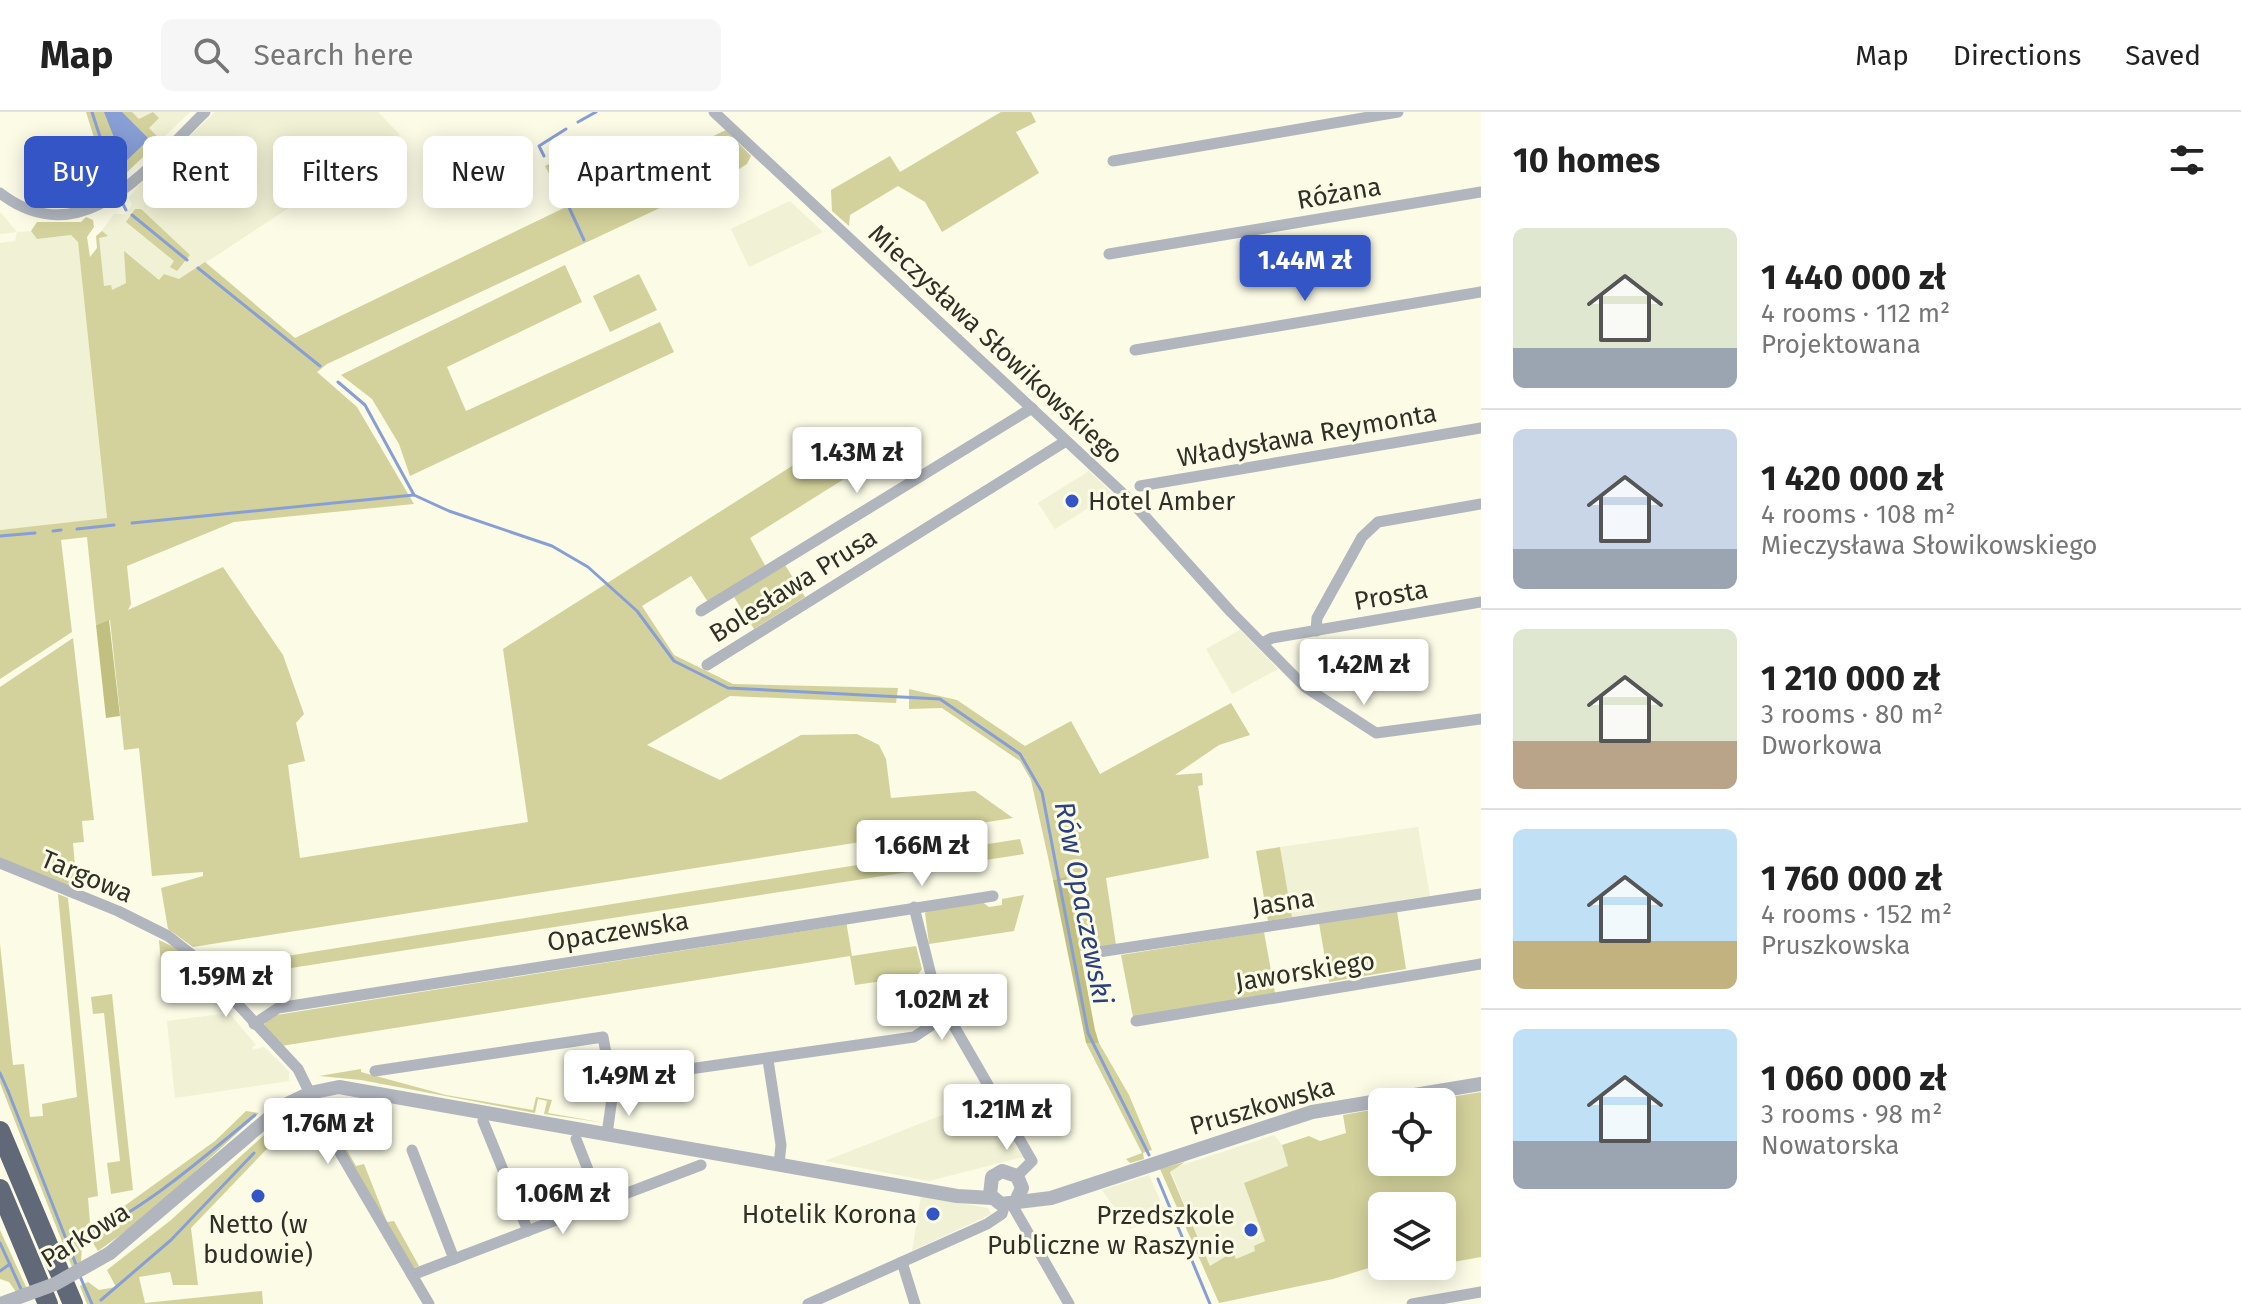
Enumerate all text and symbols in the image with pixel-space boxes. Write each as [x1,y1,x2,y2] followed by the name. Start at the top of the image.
[161,19,721,91] search box
[40,32,113,78] text: Map
[189,33,233,77] icon: search
[253,37,414,73] text: Search here
[1855,39,1909,72] text: Map
[1953,39,2081,72] text: Directions
[2125,39,2201,72] text: Saved
[24,136,127,208] chip: Buy
[143,136,257,208] chip: Rent
[273,136,407,208] chip: Filters
[423,136,533,208] chip: New
[549,136,739,208] chip: Apartment
[2165,138,2209,182] icon: filters
[1513,140,1660,181] text: 10 homes
[1295,171,1384,216] street label: Różana
[862,218,1129,470] street label: Mieczysława Słowikowskiego
[1222,235,1388,303] pin: 1.44M zł
[1258,245,1352,276] text: 1.44M zł
[1761,257,1946,298] text: 1 440 000 zł
[1577,260,1673,356] icon: home
[1761,298,1950,329] text: 4 rooms · 112 m²
[1761,329,1921,360] text: Projektowana
[1175,397,1439,474] street label: Władysława Reymonta
[774,427,940,495] pin: 1.43M zł
[810,437,904,468] text: 1.43M zł
[1761,458,1944,499] text: 1 420 000 zł
[1577,461,1673,557] icon: home
[1088,486,1235,517] place label: Hotel Amber
[1063,492,1081,510] marker: Hotel Amber
[1761,499,1955,530] text: 4 rooms · 108 m²
[704,522,883,649] street label: Bolesława Prusa
[1761,530,2098,561] text: Mieczysława Słowikowskiego
[1352,574,1430,617] street label: Prosta
[1281,639,1447,707] pin: 1.42M zł
[1318,649,1410,680] text: 1.42M zł
[1761,658,1940,699] text: 1 210 000 zł
[1577,661,1673,757] icon: home
[1761,699,1943,730] text: 3 rooms · 80 m²
[1761,730,1882,761] text: Dworkowa
[1048,799,1119,1008] water label: Rów Opaczewski
[839,820,1005,888] pin: 1.66M zł
[875,830,969,861] text: 1.66M zł
[36,843,137,910] street label: Targowa
[1761,858,1942,899] text: 1 760 000 zł
[1577,861,1673,957] icon: home
[1249,882,1317,923] street label: Jasna
[1761,899,1952,930] text: 4 rooms · 152 m²
[545,905,691,958] street label: Opaczewska
[1761,930,1910,961] text: Pruszkowska
[1233,945,1377,998] street label: Jaworskiego
[143,951,309,1019] pin: 1.59M zł
[179,961,273,992] text: 1.59M zł
[859,974,1025,1042] pin: 1.02M zł
[895,984,989,1015] text: 1.02M zł
[546,1050,712,1118] pin: 1.49M zł
[1761,1058,1947,1099] text: 1 060 000 zł
[582,1060,676,1091] text: 1.49M zł
[1577,1061,1673,1157] icon: home
[1186,1071,1338,1142] street label: Pruszkowska
[924,1084,1090,1152] pin: 1.21M zł
[1368,1088,1456,1280] map controls
[1368,1088,1456,1176] button: locate
[962,1094,1052,1125] text: 1.21M zł
[245,1098,411,1166] pin: 1.76M zł
[1761,1099,1942,1130] text: 3 rooms · 98 m²
[282,1108,374,1139] text: 1.76M zł
[1761,1130,1899,1161] text: Nowatorska
[480,1168,646,1236] pin: 1.06M zł
[515,1178,611,1209] text: 1.06M zł
[249,1187,267,1205] marker: Netto (w budowie)
[1368,1192,1456,1280] button: layers
[35,1196,135,1275] street label: Parkowa
[742,1199,917,1230] place label: Hotelik Korona
[987,1200,1235,1261] place label: Przedszkole Publiczne w Raszynie
[924,1205,942,1223] marker: Hotelik Korona
[203,1209,313,1270] place label: Netto (w budowie)
[1242,1221,1260,1239] marker: Przedszkole Publiczne w Raszynie

